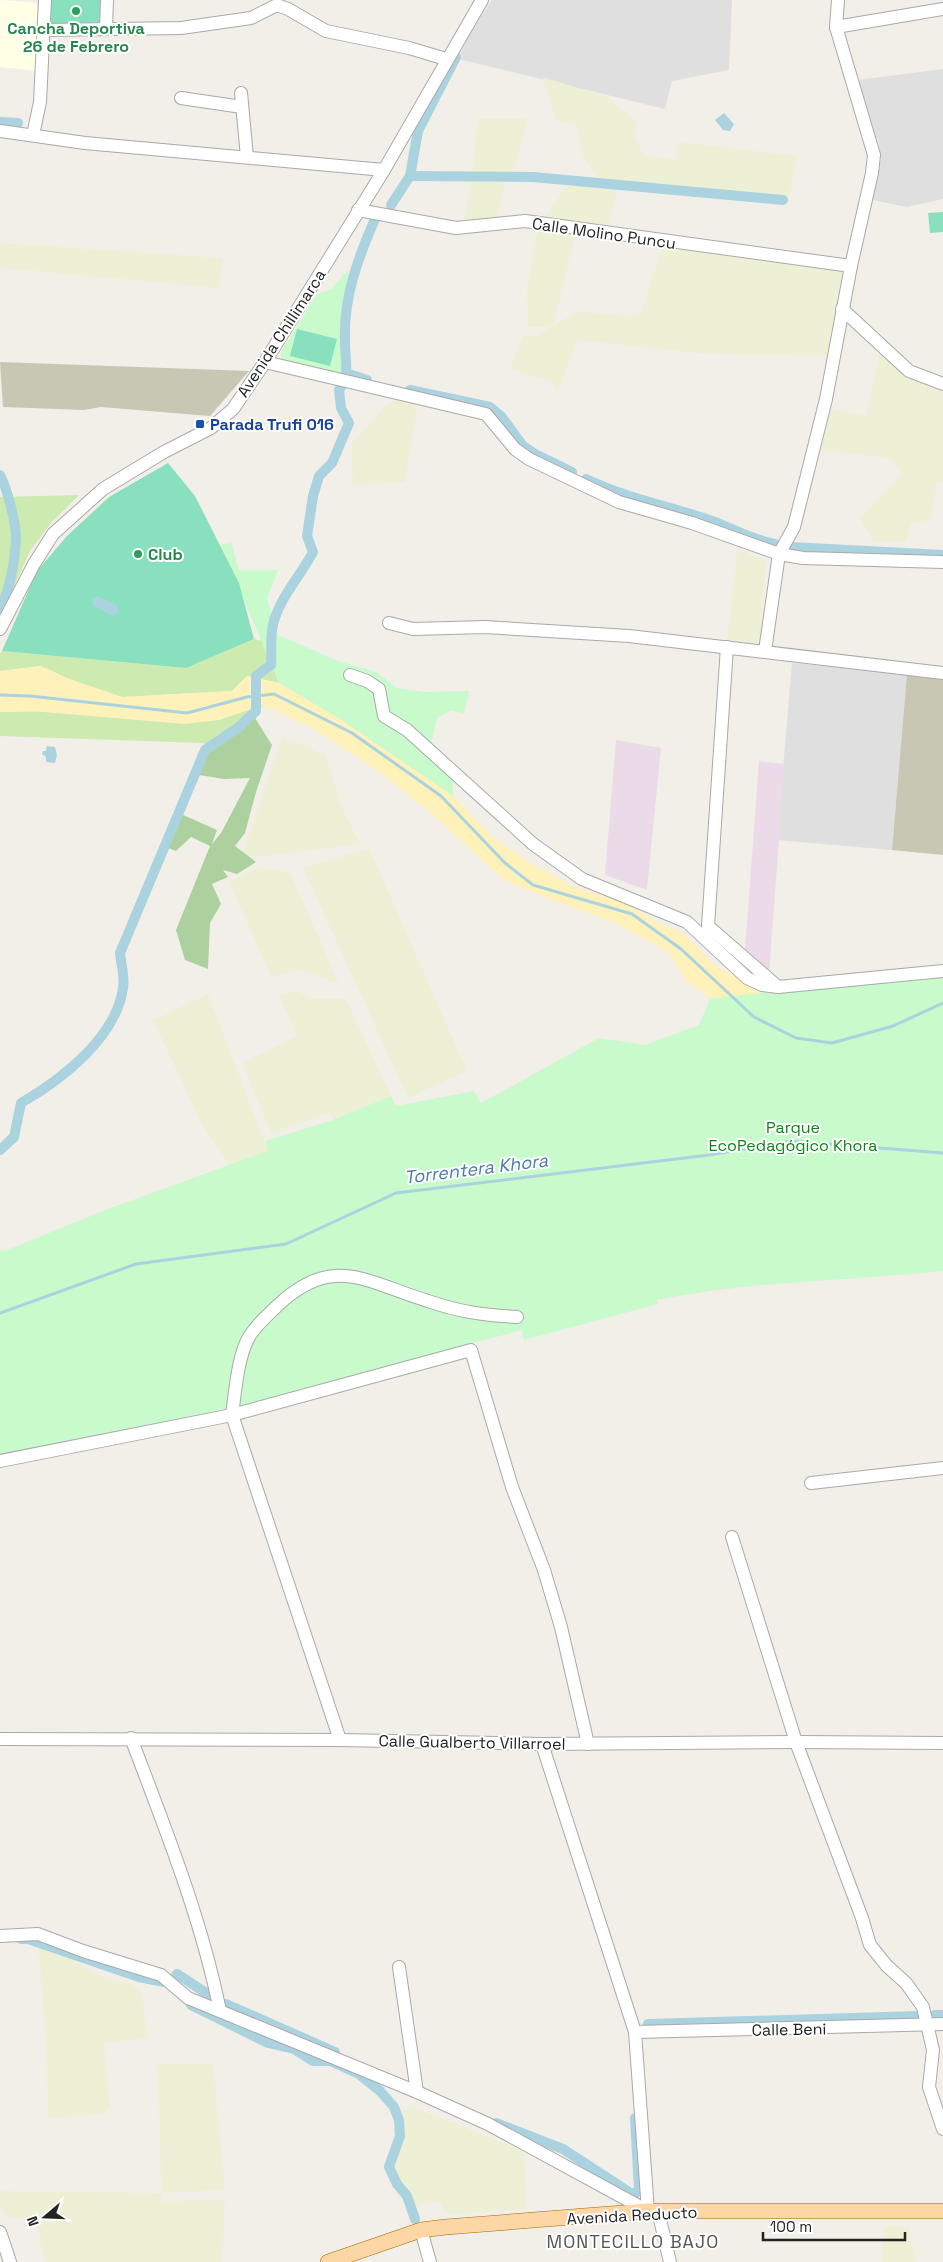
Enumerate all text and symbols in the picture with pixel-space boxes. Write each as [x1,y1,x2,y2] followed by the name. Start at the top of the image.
[70,5,82,17] marker: Cancha Deportiva 26 de Febrero
[7,18,145,57] place label: Cancha Deportiva 26 de Febrero
[531,213,677,254] street label: Calle Molino Puncu
[232,265,331,401] street label: Avenida Chillimarca
[210,414,334,435] place label: Parada Trufi 016
[194,418,206,430] marker: Parada Trufi 016
[148,544,183,565] place label: Club
[132,548,144,560] marker: Club
[709,1117,877,1156] park label: Parque EcoPedagógico Khora
[403,1148,550,1189] water label: Torrentera Khora
[378,1730,566,1755] street label: Calle Gualberto Villarroel
[751,2018,827,2041] street label: Calle Beni
[20,2192,70,2242] north arrow
[566,2202,698,2229] street label: Avenida Reducto
[763,2210,906,2242] scale bar
[23,2214,43,2229] text: N
[770,2217,812,2236] text: 100 m
[547,2230,719,2253] district label: MONTECILLO BAJO

